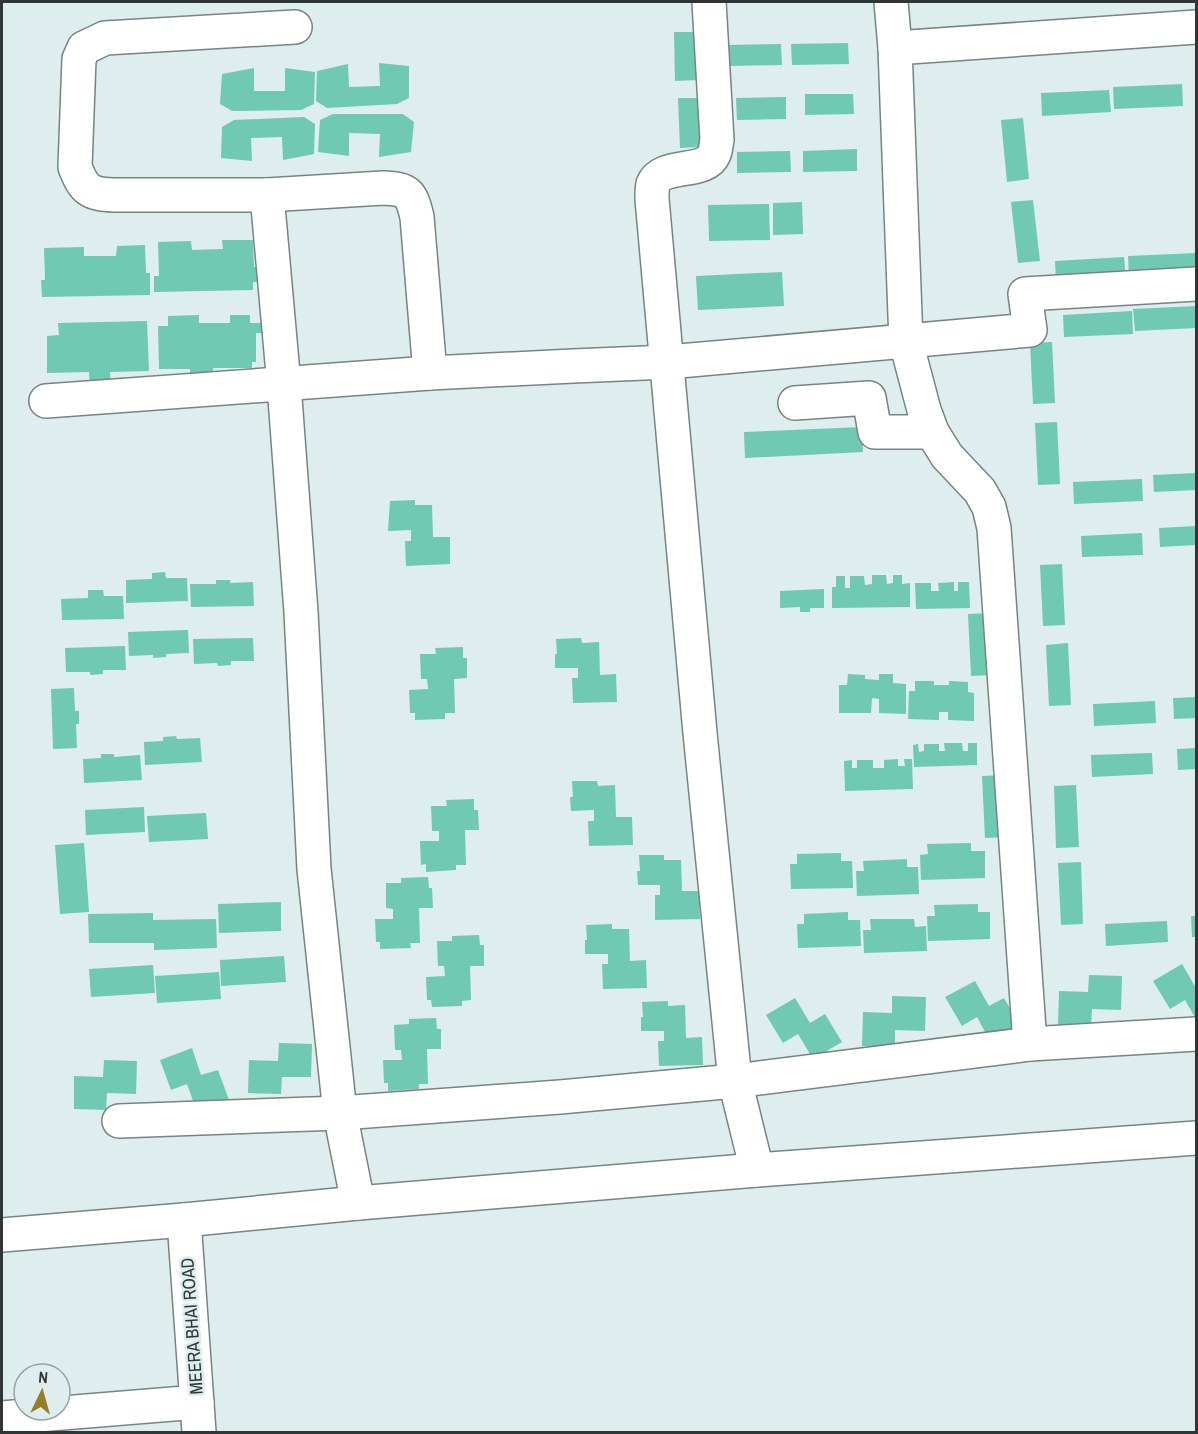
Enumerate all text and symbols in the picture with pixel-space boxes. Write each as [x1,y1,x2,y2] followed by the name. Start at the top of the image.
[174,1257,209,1395] street label: MEERA BHAI ROAD
[12,1362,72,1422] north arrow
[38,1366,49,1388] text: N

